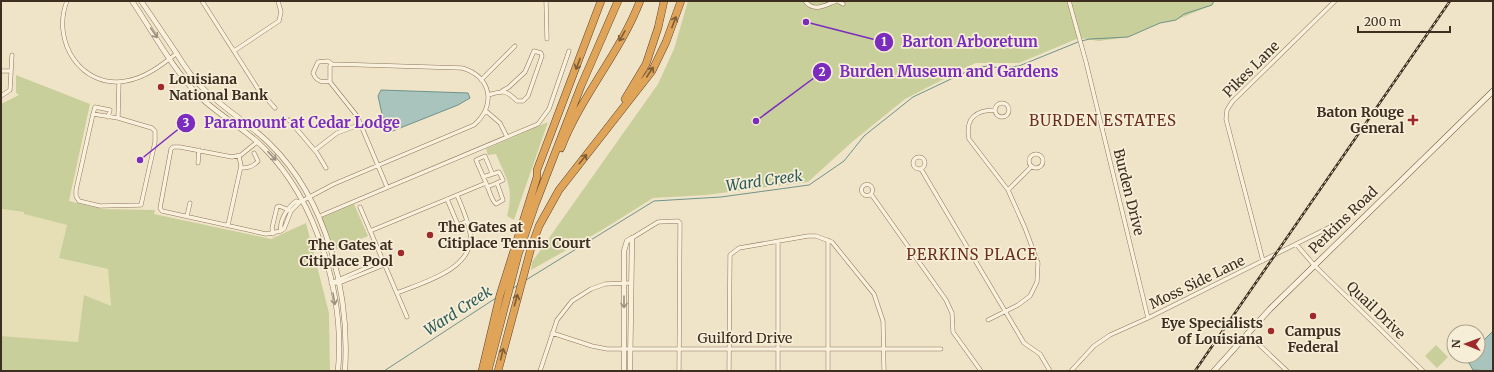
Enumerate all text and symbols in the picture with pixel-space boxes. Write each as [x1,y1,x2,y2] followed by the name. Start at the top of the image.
[1358,8,1450,34] scale bar
[1364,14,1401,29] text: 200 m
[670,16,678,28] one-way arrow
[150,28,158,39] one-way arrow
[874,28,1046,55] callout: Barton Arboretum
[618,30,626,42] one-way arrow
[902,32,1038,51] text: Barton Arboretum
[881,34,887,49] text: 1
[1219,37,1283,101] street label: Pikes Lane
[573,57,581,69] one-way arrow
[812,59,1066,86] callout: Burden Museum and Gardens
[840,62,1059,81] text: Burden Museum and Gardens
[818,64,826,79] text: 2
[647,66,655,78] one-way arrow
[169,70,269,104] place label: Louisiana National Bank
[156,82,166,92] marker: Louisiana National Bank
[1316,103,1404,137] place label: Baton Rouge General
[176,110,408,137] callout: Paramount at Cedar Lodge
[1029,111,1177,130] district label: BURDEN ESTATES
[204,113,400,132] text: Paramount at Cedar Lodge
[1407,114,1419,126] marker: Baton Rouge General
[183,115,190,130] text: 3
[1110,147,1148,237] street label: Burden Drive
[267,151,276,161] one-way arrow
[579,154,588,165] one-way arrow
[724,166,804,195] water label: Ward Creek
[1305,182,1382,257] street label: Perkins Road
[438,218,591,252] place label: The Gates at Citiplace Tennis Court
[425,230,435,240] marker: The Gates at Citiplace Tennis Court
[299,236,393,270] place label: The Gates at Citiplace Pool
[906,245,1038,264] district label: PERKINS PLACE
[396,248,406,258] marker: The Gates at Citiplace Pool
[1146,251,1248,313] street label: Moss Side Lane
[1343,277,1409,343] street label: Quail Drive
[420,281,496,340] water label: Ward Creek
[330,292,338,305] one-way arrow
[513,293,520,306] one-way arrow
[620,295,628,308] one-way arrow
[1308,311,1318,321] marker: Campus Federal
[1161,314,1263,348] place label: Eye Specialists of Louisiana
[1285,322,1341,356] place label: Campus Federal
[1446,324,1486,364] north arrow
[1266,326,1276,336] marker: Eye Specialists of Louisiana
[698,329,792,347] street label: Guilford Drive
[1449,339,1463,348] text: N
[498,348,506,361] one-way arrow

